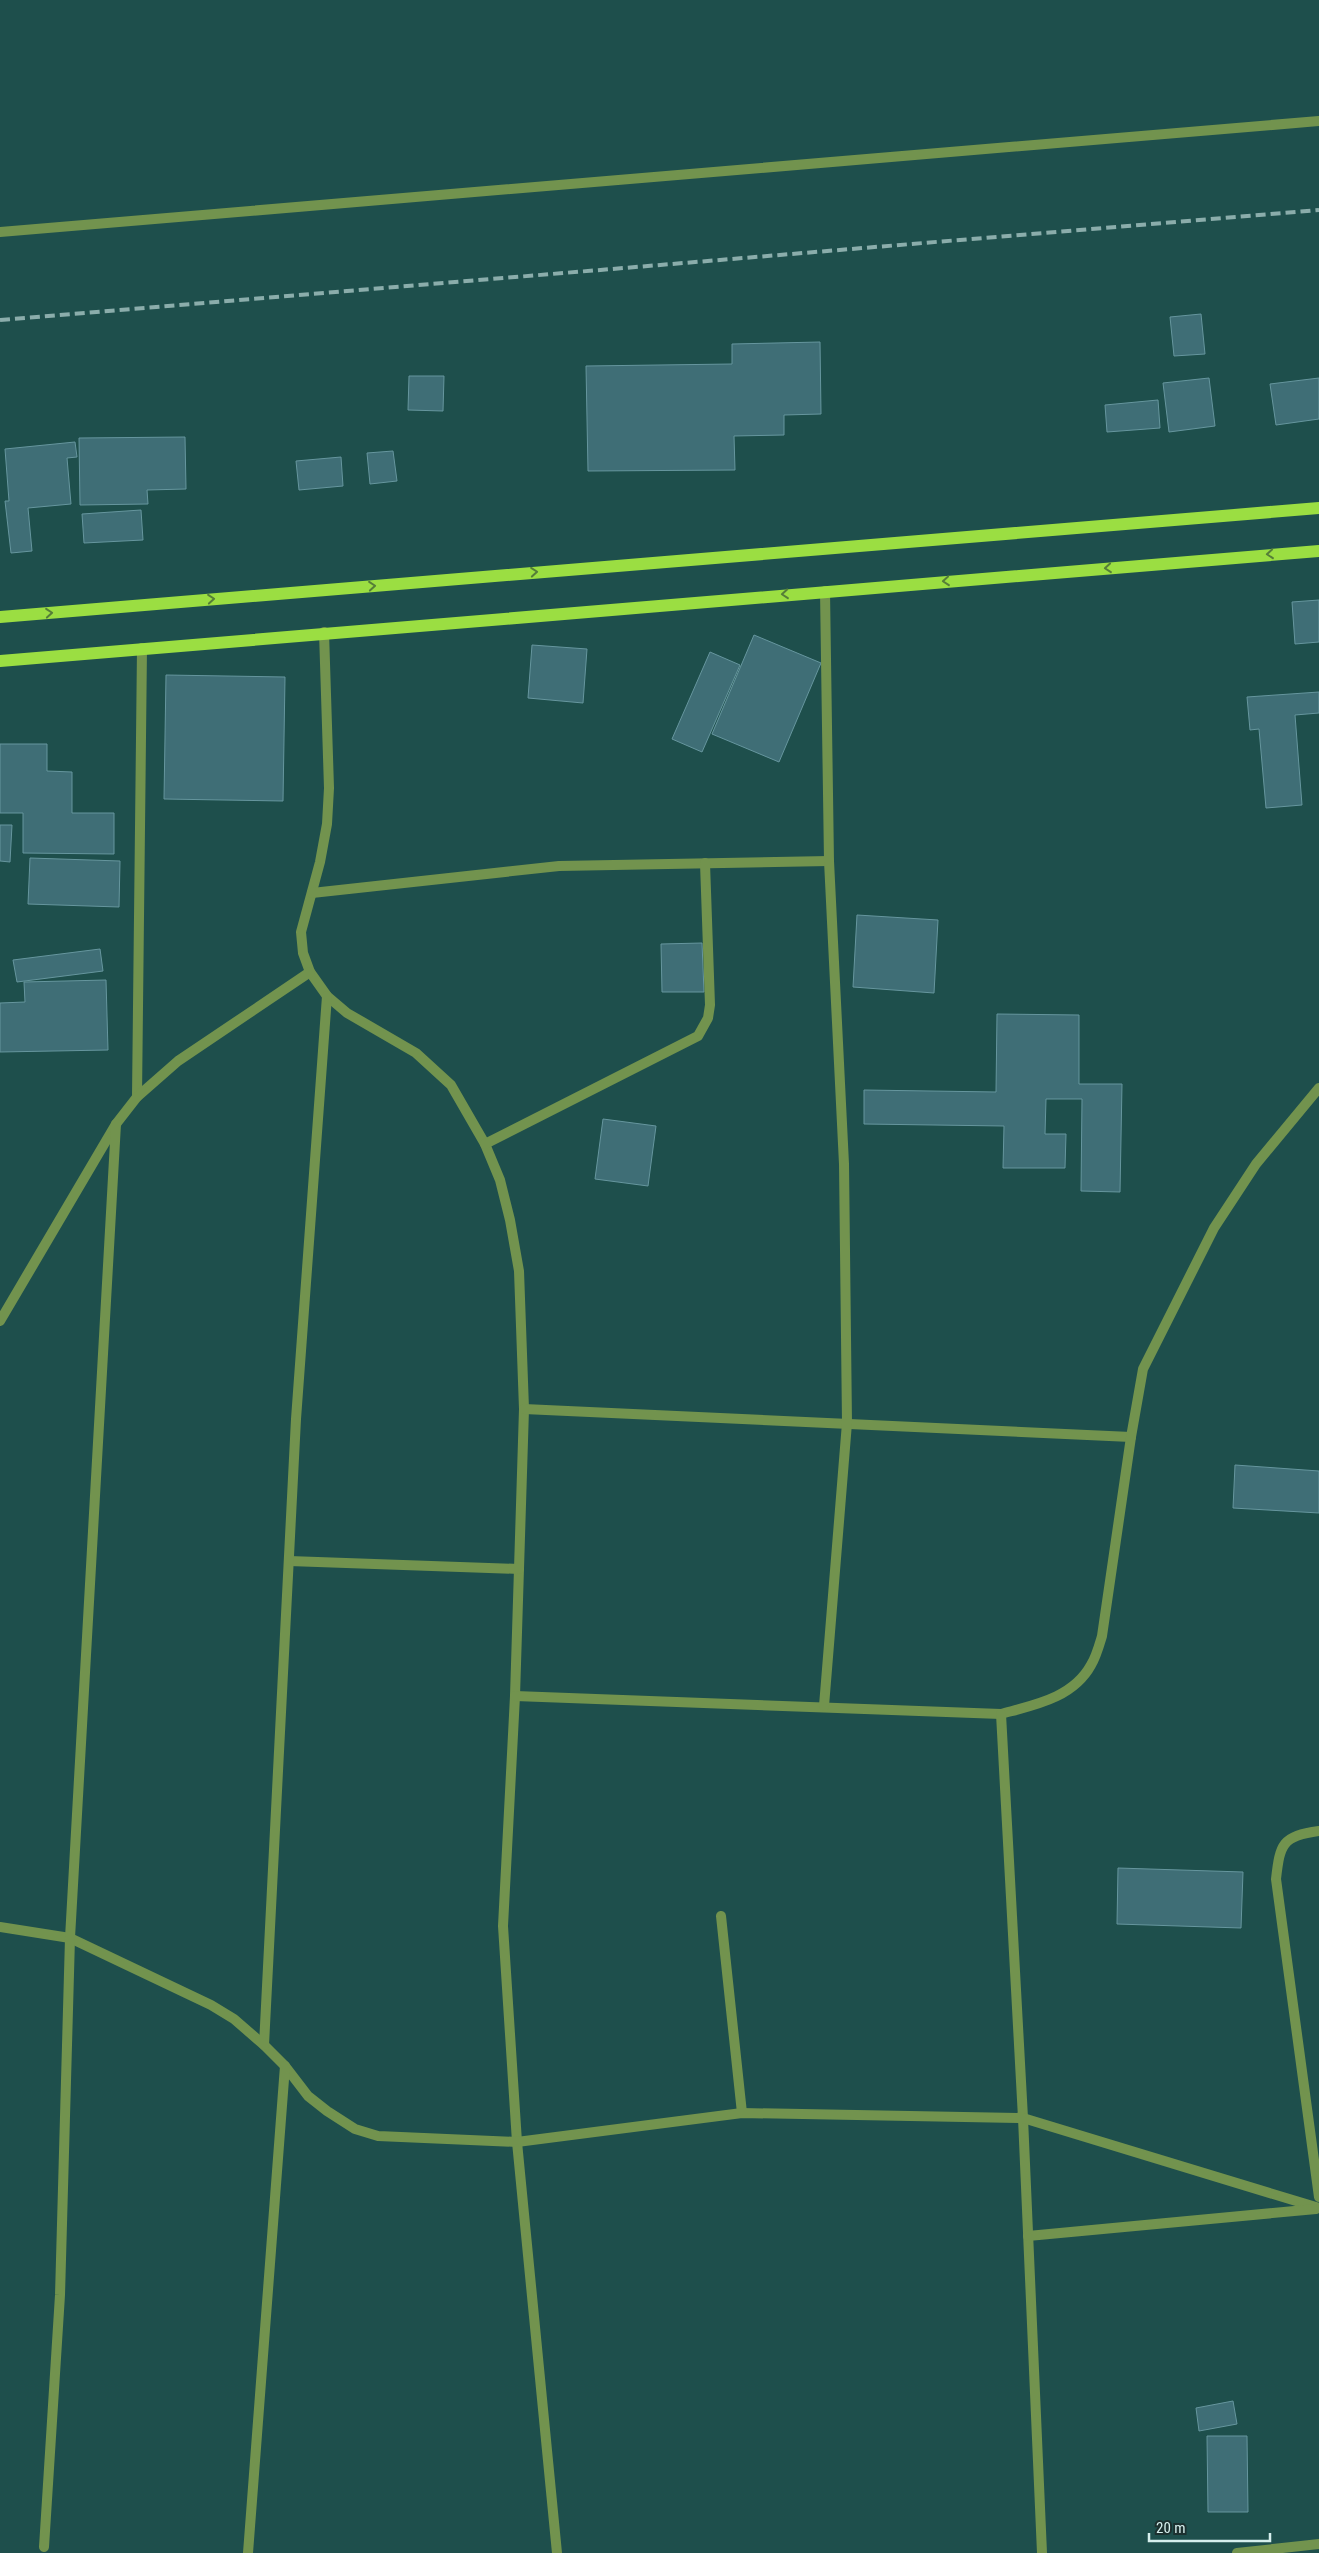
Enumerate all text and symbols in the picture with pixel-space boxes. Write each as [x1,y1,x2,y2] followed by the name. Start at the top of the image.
[1266,549,1274,560] one-way arrow
[1104,562,1112,573] one-way arrow
[531,567,539,578] one-way arrow
[942,575,950,586] one-way arrow
[369,580,377,591] one-way arrow
[780,588,788,599] one-way arrow
[207,594,215,605] one-way arrow
[45,607,53,618] one-way arrow
[1149,2510,1270,2542] scale bar
[1156,2519,1186,2537] text: 20 m

